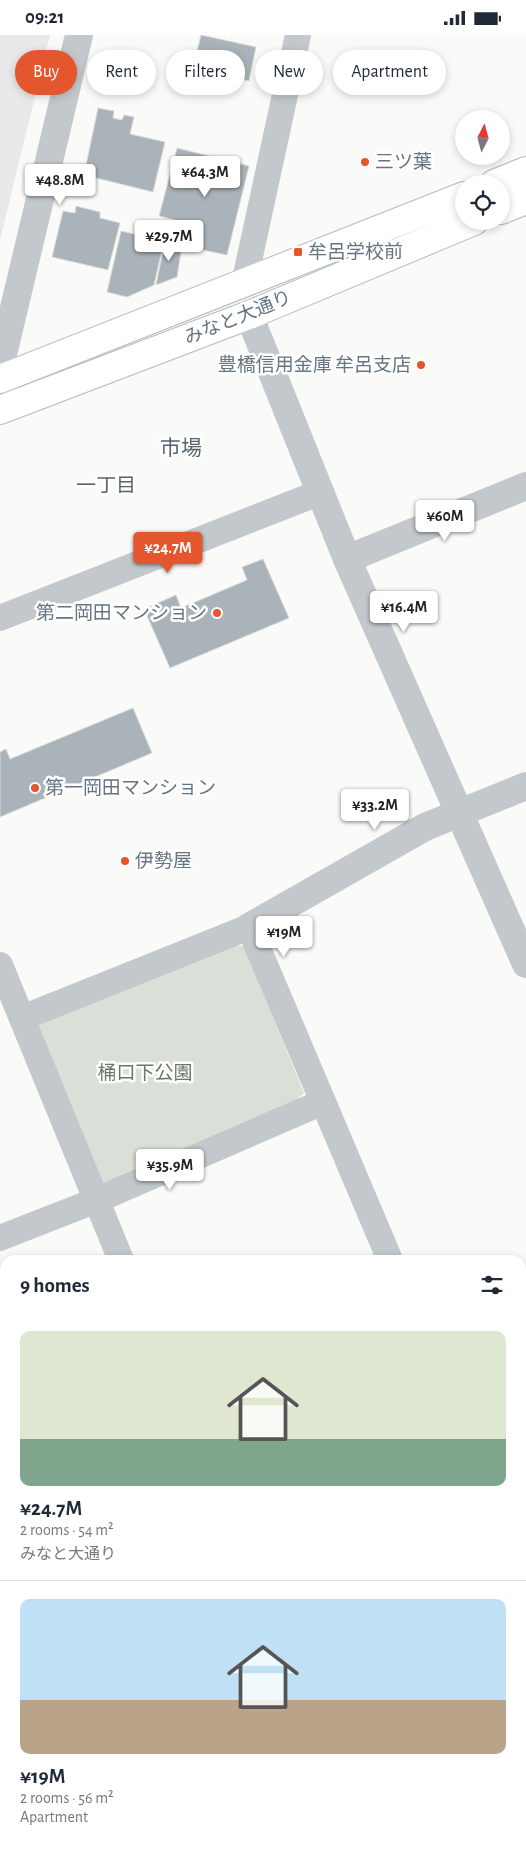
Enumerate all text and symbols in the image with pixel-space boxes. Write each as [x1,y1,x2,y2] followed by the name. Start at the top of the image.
[25,8,64,27] text: 09:21
[15,50,77,95] chip: Buy
[87,50,156,95] chip: Rent
[166,50,245,95] chip: Filters
[255,50,323,95] chip: New
[333,50,446,95] chip: Apartment
[455,110,510,165] north arrow
[455,110,510,230] map controls
[375,151,432,172] place label: 三ツ葉
[164,155,246,198] pin: ¥64.3M
[359,156,371,168] marker: 三ツ葉
[19,163,101,206] pin: ¥48.8M
[181,164,229,180] text: ¥64.3M
[36,172,84,188] text: ¥48.8M
[455,175,510,230] button: locate
[128,219,210,262] pin: ¥29.7M
[145,228,193,244] text: ¥29.7M
[308,241,403,262] place label: 牟呂学校前
[292,246,304,258] marker: 牟呂学校前
[181,287,294,348] street label: みなと大通り
[218,354,411,375] place label: 豊橋信用金庫 牟呂支店
[415,359,427,371] marker: 豊橋信用金庫 牟呂支店
[160,437,202,459] district label: 市場
[76,476,136,496] district label: 一丁目
[415,499,475,542] pin: ¥60M
[426,508,464,524] text: ¥60M
[127,531,209,574] pin: ¥24.7M
[144,540,192,556] text: ¥24.7M
[363,591,445,633] pin: ¥16.4M
[381,599,427,615] text: ¥16.4M
[36,603,207,623] place label: 第二岡田マンション
[211,607,223,619] marker: 第二岡田マンション
[45,778,216,798] place label: 第一岡田マンション
[29,782,41,794] marker: 第一岡田マンション
[334,789,416,831] pin: ¥33.2M
[352,797,398,813] text: ¥33.2M
[135,850,192,871] place label: 伊勢屋
[119,855,131,867] marker: 伊勢屋
[254,915,314,958] pin: ¥19M
[267,924,301,940] text: ¥19M
[97,1063,193,1083] park label: 桶口下公園
[129,1149,211,1191] pin: ¥35.9M
[147,1157,193,1173] text: ¥35.9M
[478,1271,506,1299] icon: filters
[20,1275,90,1296] text: 9 homes
[218,1364,308,1454] icon: home
[20,1498,82,1519] text: ¥24.7M
[20,1522,114,1538] text: 2 rooms · 54 m²
[20,1546,116,1562] text: みなと大通り
[218,1632,308,1722] icon: home
[20,1766,66,1787] text: ¥19M
[20,1790,114,1806] text: 2 rooms · 56 m²
[20,1809,88,1825] text: Apartment

